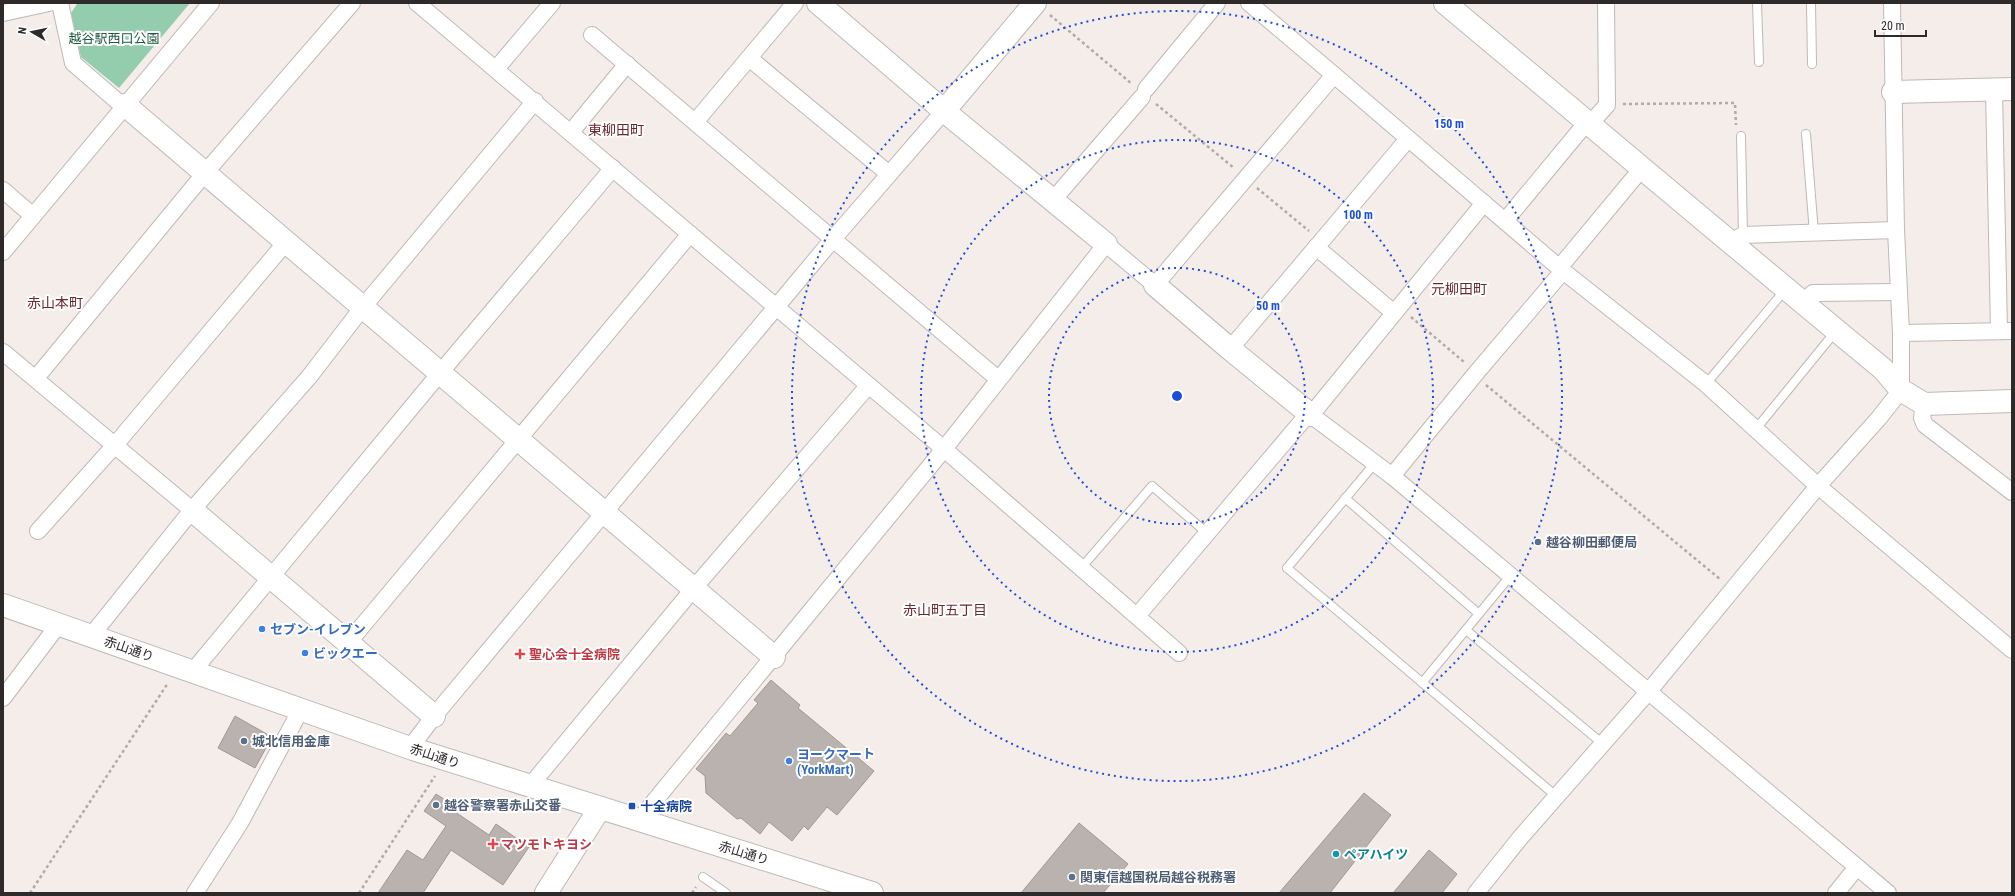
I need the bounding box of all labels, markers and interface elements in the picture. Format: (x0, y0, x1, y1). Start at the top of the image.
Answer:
north arrow (12, 12, 52, 52)
scale bar (1875, 12, 1926, 38)
text: 20 m (1881, 19, 1905, 33)
text: N (16, 26, 30, 35)
park label: 越谷駅西口公園 (68, 31, 160, 46)
text: 150 m (1434, 117, 1464, 131)
district label: 東柳田町 (588, 122, 644, 138)
text: 100 m (1343, 208, 1373, 222)
district label: 元柳田町 (1431, 281, 1487, 297)
district label: 赤山本町 (27, 295, 83, 311)
text: 50 m (1256, 299, 1280, 313)
centre of rings (1170, 389, 1184, 403)
place label: 越谷柳田郵便局 (1546, 535, 1637, 550)
marker: 越谷柳田郵便局 (1533, 537, 1543, 547)
district label: 赤山町五丁目 (903, 602, 987, 618)
place label: セブン-イレブン (270, 622, 366, 637)
marker: セブン-イレブン (257, 624, 267, 634)
street label: 赤山通り (102, 633, 156, 665)
place label: ビックエー (313, 646, 378, 661)
place label: 聖心会十全病院 (529, 647, 620, 662)
marker: ビックエー (300, 648, 310, 658)
marker: 聖心会十全病院 (514, 648, 526, 660)
place label: 城北信用金庫 (252, 734, 330, 749)
marker: 城北信用金庫 (239, 736, 249, 746)
street label: 赤山通り (408, 741, 462, 771)
place label: ヨークマート (YorkMart) (797, 747, 875, 777)
marker: ヨークマート (YorkMart) (784, 756, 794, 766)
place label: 越谷警察署赤山交番 (444, 798, 561, 813)
place label: 十全病院 (640, 799, 692, 814)
marker: 越谷警察署赤山交番 (431, 800, 441, 810)
marker: 十全病院 (627, 801, 637, 811)
place label: マツモトキヨシ (501, 837, 592, 852)
street label: 赤山通り (717, 838, 771, 868)
marker: マツモトキヨシ (488, 839, 498, 849)
place label: ペアハイツ (1344, 847, 1408, 862)
marker: ペアハイツ (1331, 849, 1341, 859)
place label: 関東信越国税局越谷税務署 (1080, 870, 1236, 885)
marker: 関東信越国税局越谷税務署 (1067, 872, 1077, 882)

